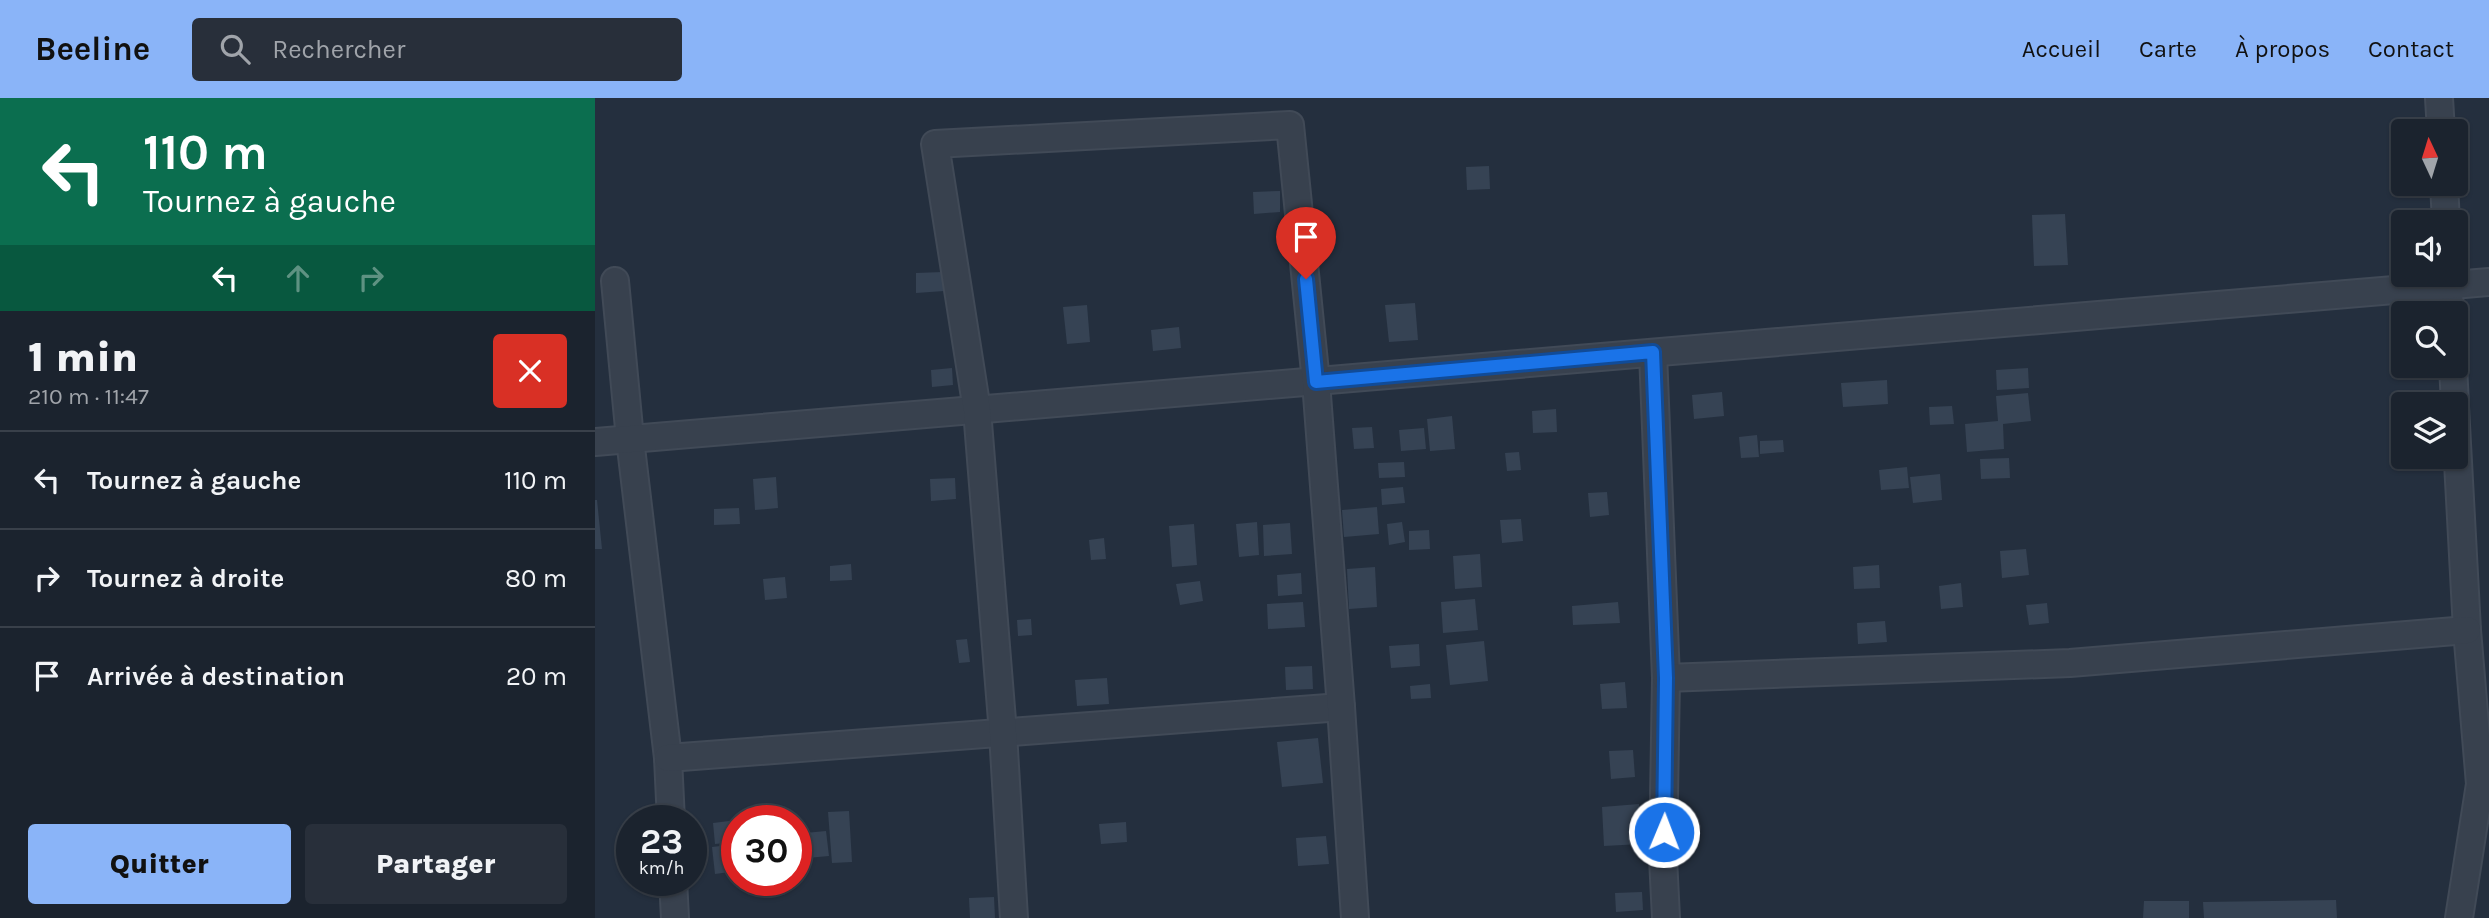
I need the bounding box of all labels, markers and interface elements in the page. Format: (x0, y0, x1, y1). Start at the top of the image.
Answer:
search box (192, 18, 682, 81)
text: Beeline (35, 30, 150, 68)
icon: search (216, 30, 254, 68)
text: Rechercher (272, 34, 405, 65)
text: Accueil (2022, 35, 2101, 63)
text: Carte (2139, 35, 2197, 63)
text: À propos (2235, 35, 2330, 63)
text: Contact (2368, 35, 2454, 63)
north arrow (2391, 119, 2467, 196)
map controls (2391, 119, 2468, 469)
text: 110 m (143, 124, 268, 181)
icon: left (28, 126, 119, 217)
text: Tournez à gauche (143, 183, 396, 220)
pin (1276, 207, 1336, 279)
button: sound (2391, 210, 2468, 287)
icon: arrive (1287, 218, 1325, 256)
icon: left (206, 259, 244, 297)
icon: ahead (279, 259, 317, 297)
icon: right (352, 259, 390, 297)
button: search (2391, 301, 2468, 378)
text: 1 min (28, 332, 138, 382)
button: close (493, 334, 567, 408)
text: 210 m · 11:47 (28, 383, 149, 410)
button: layers (2391, 392, 2468, 469)
icon: left (28, 461, 66, 499)
text: Tournez à gauche (87, 465, 301, 496)
text: 110 m (504, 465, 567, 496)
icon: right (28, 559, 66, 597)
text: Tournez à droite (87, 563, 284, 594)
text: 80 m (505, 563, 567, 594)
icon: arrive (28, 657, 66, 695)
text: Arrivée à destination (87, 661, 345, 692)
text: 20 m (506, 661, 567, 692)
position arrow (1627, 795, 1701, 869)
speed limit sign: 30 (721, 805, 812, 896)
text: 23 (640, 821, 683, 862)
button: Quitter (28, 824, 291, 904)
button: Partager (305, 824, 567, 904)
text: km/h (639, 857, 684, 879)

